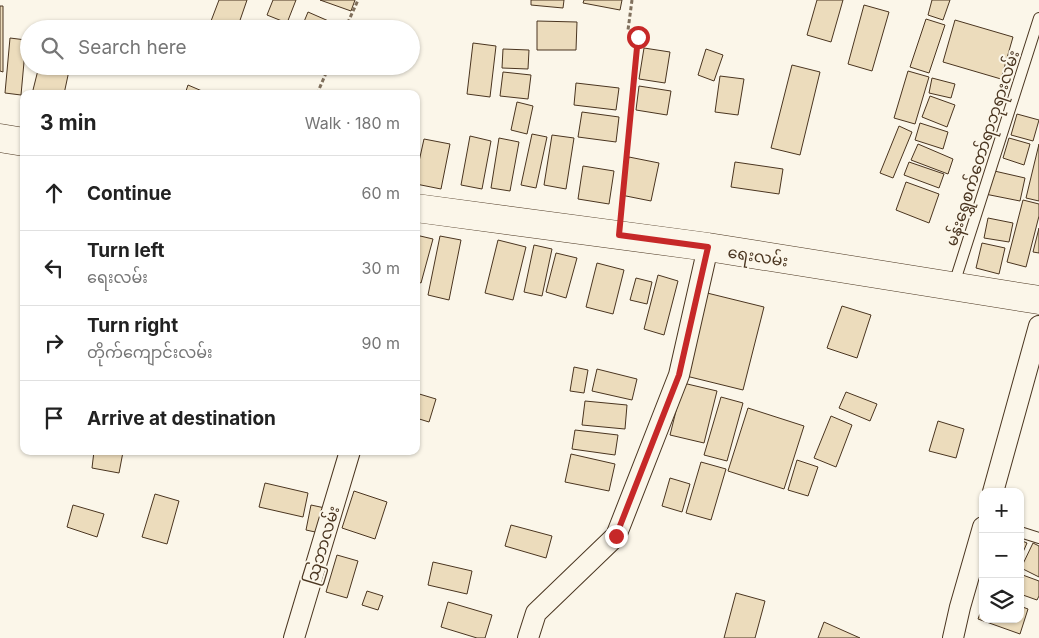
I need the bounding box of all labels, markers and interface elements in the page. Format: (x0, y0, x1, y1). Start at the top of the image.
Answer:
search box (20, 20, 420, 75)
route start (627, 26, 650, 49)
icon: search (38, 34, 66, 62)
text: Search here (78, 36, 187, 59)
street label: မန်းရွှေစက်တော်ရာဘုရားလမ်း (940, 47, 1028, 250)
text: 3 min (40, 110, 96, 135)
text: Walk · 180 m (305, 113, 400, 133)
icon: ahead (40, 179, 68, 207)
text: Continue (87, 182, 172, 205)
text: 60 m (361, 183, 400, 203)
text: Turn left (87, 239, 165, 262)
street label: ရေးလမ်း (726, 240, 790, 275)
icon: left (40, 254, 68, 282)
text: 30 m (362, 258, 400, 278)
text: ရေးလမ်း (87, 267, 148, 287)
text: Turn right (87, 314, 178, 337)
icon: right (40, 329, 68, 357)
text: 90 m (361, 333, 400, 353)
text: တိုက်ကျောင်းလမ်း (87, 342, 213, 362)
icon: arrive (40, 404, 68, 432)
text: Arrive at destination (87, 407, 276, 430)
map controls (979, 488, 1024, 623)
button: + (979, 488, 1024, 533)
street label: သြဘာလမ်း (300, 503, 347, 588)
route end (605, 525, 628, 548)
button: − (979, 533, 1024, 578)
button: layers (979, 578, 1024, 623)

